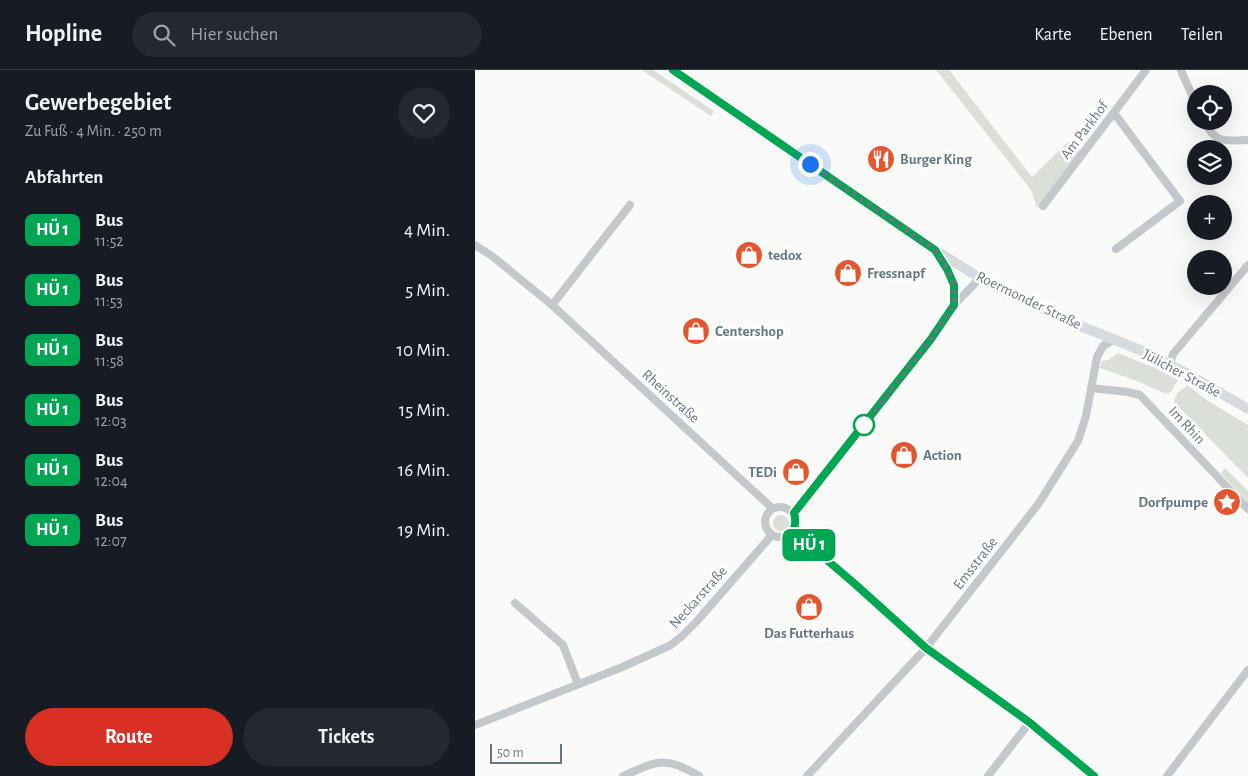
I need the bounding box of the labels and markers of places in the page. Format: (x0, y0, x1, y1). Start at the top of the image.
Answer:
restaurant icon: Burger King (866, 144, 896, 174)
place label: Burger King (900, 152, 972, 167)
shop icon: tedox (734, 240, 764, 270)
place label: tedox (768, 248, 802, 263)
shop icon: Fressnapf (833, 258, 863, 288)
place label: Fressnapf (867, 266, 926, 281)
shop icon: Centershop (681, 316, 711, 346)
place label: Centershop (715, 324, 784, 339)
unlabelled marker (853, 414, 875, 436)
shop icon: Action (889, 440, 919, 470)
place label: Action (923, 448, 962, 463)
shop icon: TEDi (781, 457, 811, 487)
place label: TEDi (748, 465, 777, 480)
place icon: Dorfpumpe (1212, 487, 1242, 517)
place label: Dorfpumpe (1138, 495, 1208, 510)
shop icon: Das Futterhaus (794, 592, 824, 622)
place label: Das Futterhaus (764, 626, 854, 641)

